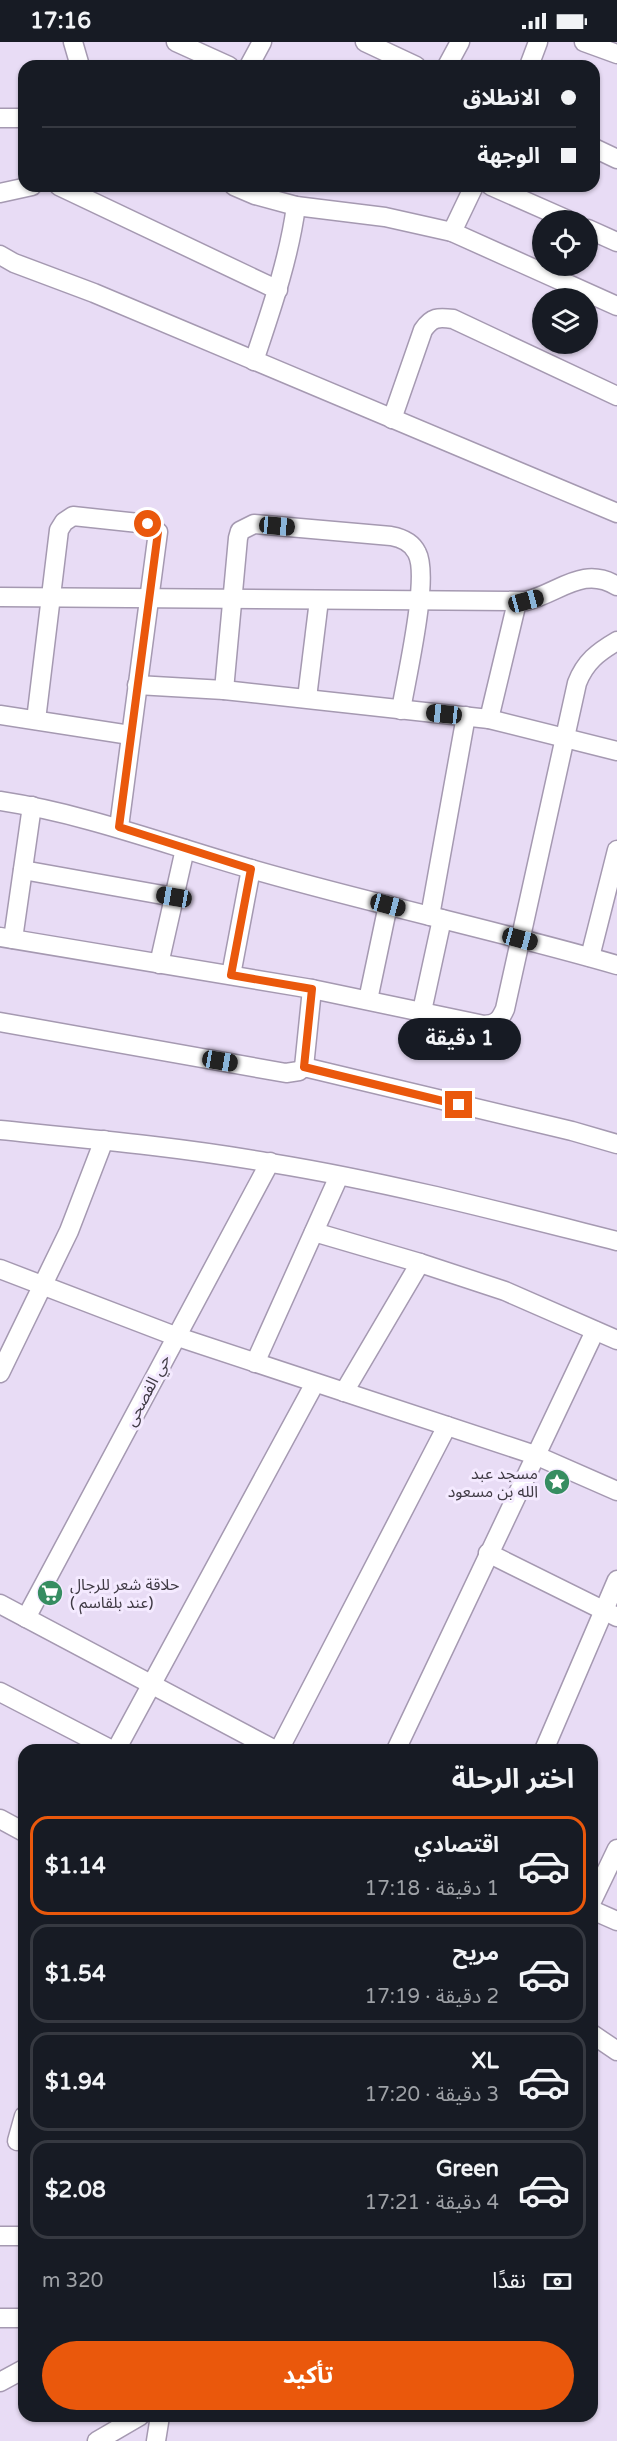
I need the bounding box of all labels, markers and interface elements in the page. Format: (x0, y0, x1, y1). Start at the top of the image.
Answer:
text: 17:16 (30, 8, 91, 34)
text: الانطلاق (463, 85, 540, 111)
text: الوجهة (477, 143, 540, 169)
map controls (532, 210, 598, 354)
button: locate (532, 210, 598, 276)
button: layers (532, 288, 598, 354)
route start (134, 510, 161, 537)
car (258, 515, 296, 537)
car (506, 588, 546, 614)
car (425, 703, 463, 725)
car (155, 885, 193, 909)
car (368, 892, 408, 918)
car (500, 926, 540, 952)
callout: 1 دقيقة (398, 1018, 520, 1060)
text: 1 دقيقة (425, 1027, 494, 1051)
car (201, 1049, 239, 1073)
route end (445, 1091, 472, 1118)
street label: حي الفصحى (121, 1351, 177, 1431)
place label: مسجد عبد الله بن مسعود (448, 1464, 538, 1502)
place icon: مسجد عبد الله بن مسعود (542, 1467, 572, 1497)
place label: حلاقة شعر للرجال ( عند بلقاسم) (70, 1575, 179, 1615)
supermarket icon: حلاقة شعر للرجال ( عند بلقاسم) (35, 1578, 65, 1608)
text: اختر الرحلة (452, 1763, 574, 1796)
text: اقتصادي (414, 1832, 499, 1858)
icon: car (517, 1839, 571, 1893)
text: $1.14 (45, 1853, 106, 1879)
text: 1 دقيقة · 17:18 (365, 1877, 499, 1901)
text: مريح (453, 1940, 499, 1966)
icon: car (517, 1947, 571, 2001)
text: $1.54 (45, 1961, 106, 1987)
text: 2 دقيقة · 17:19 (365, 1985, 499, 2009)
text: XL (472, 2048, 499, 2074)
icon: car (517, 2055, 571, 2109)
text: $1.94 (45, 2069, 106, 2095)
text: 3 دقيقة · 17:20 (365, 2083, 499, 2107)
text: Green (436, 2156, 499, 2182)
icon: car (517, 2163, 571, 2217)
text: $2.08 (45, 2177, 106, 2203)
text: 4 دقيقة · 17:21 (365, 2191, 499, 2215)
icon: cash (541, 2265, 574, 2298)
text: نقدًا (492, 2268, 526, 2294)
text: 320 m (42, 2269, 103, 2293)
button: تأكيد (42, 2341, 574, 2410)

